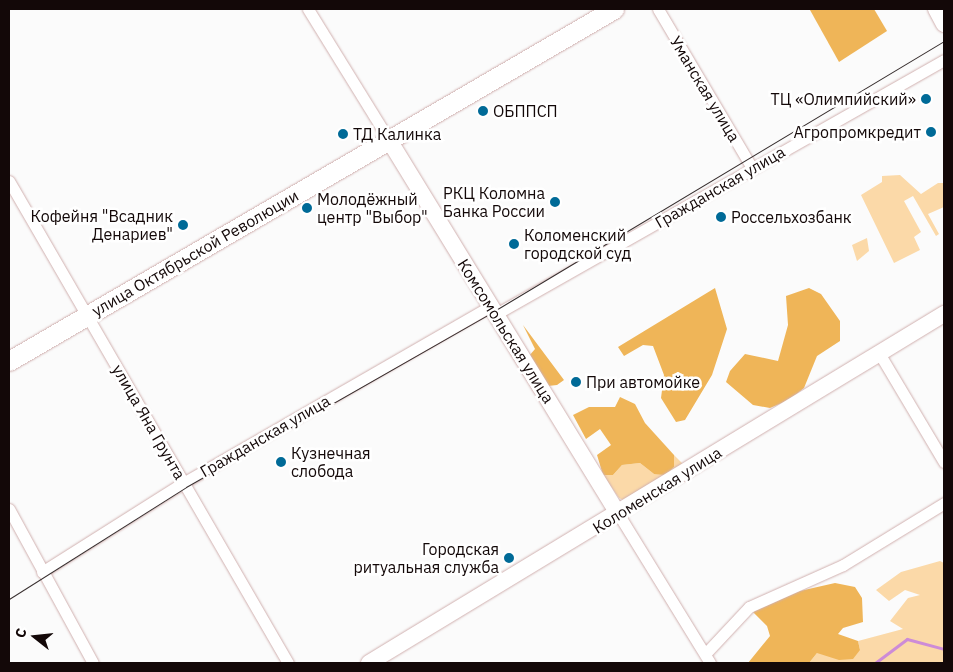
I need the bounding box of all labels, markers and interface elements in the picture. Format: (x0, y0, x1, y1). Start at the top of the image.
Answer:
street label: Уманская улица (666, 33, 744, 145)
place label: ТЦ «Олимпийский» (771, 89, 916, 109)
marker: ТЦ «Олимпийский» (920, 93, 932, 105)
place label: ОБППСП (493, 101, 558, 121)
marker: ОБППСП (477, 105, 489, 117)
place label: Агропромкредит (794, 122, 921, 142)
place label: ТД Калинка (353, 124, 441, 144)
marker: Агропромкредит (925, 126, 937, 138)
marker: ТД Калинка (337, 128, 349, 140)
street label: Гражданская улица (652, 142, 788, 232)
place label: РКЦ Коломна Банка России (443, 183, 545, 221)
street label: улица Октябрьской Революции (88, 186, 302, 320)
place label: Молодёжный центр "Выбор" (317, 189, 428, 227)
marker: РКЦ Коломна Банка России (549, 196, 561, 208)
marker: Молодёжный центр "Выбор" (301, 202, 313, 214)
place label: Кофейня "Всадник Денариев" (31, 206, 173, 244)
place label: Россельхозбанк (731, 207, 852, 227)
marker: Россельхозбанк (715, 211, 727, 223)
marker: Кофейня "Всадник Денариев" (177, 219, 189, 231)
place label: Коломенский городской суд (524, 225, 631, 263)
marker: Коломенский городской суд (508, 238, 520, 250)
street label: Комсомольская улица (454, 255, 558, 407)
street label: улица Яна Грунта (108, 361, 190, 483)
place label: При автомойке (586, 372, 700, 392)
marker: При автомойке (570, 376, 582, 388)
street label: Гражданская улица (197, 391, 333, 481)
place label: Кузнечная слобода (291, 443, 371, 481)
street label: Коломенская улица (589, 443, 725, 537)
marker: Кузнечная слобода (275, 456, 287, 468)
place label: Городская ритуальная служба (354, 539, 499, 577)
marker: Городская ритуальная служба (503, 552, 515, 564)
north arrow (10, 612, 60, 662)
text: С (11, 626, 30, 640)

